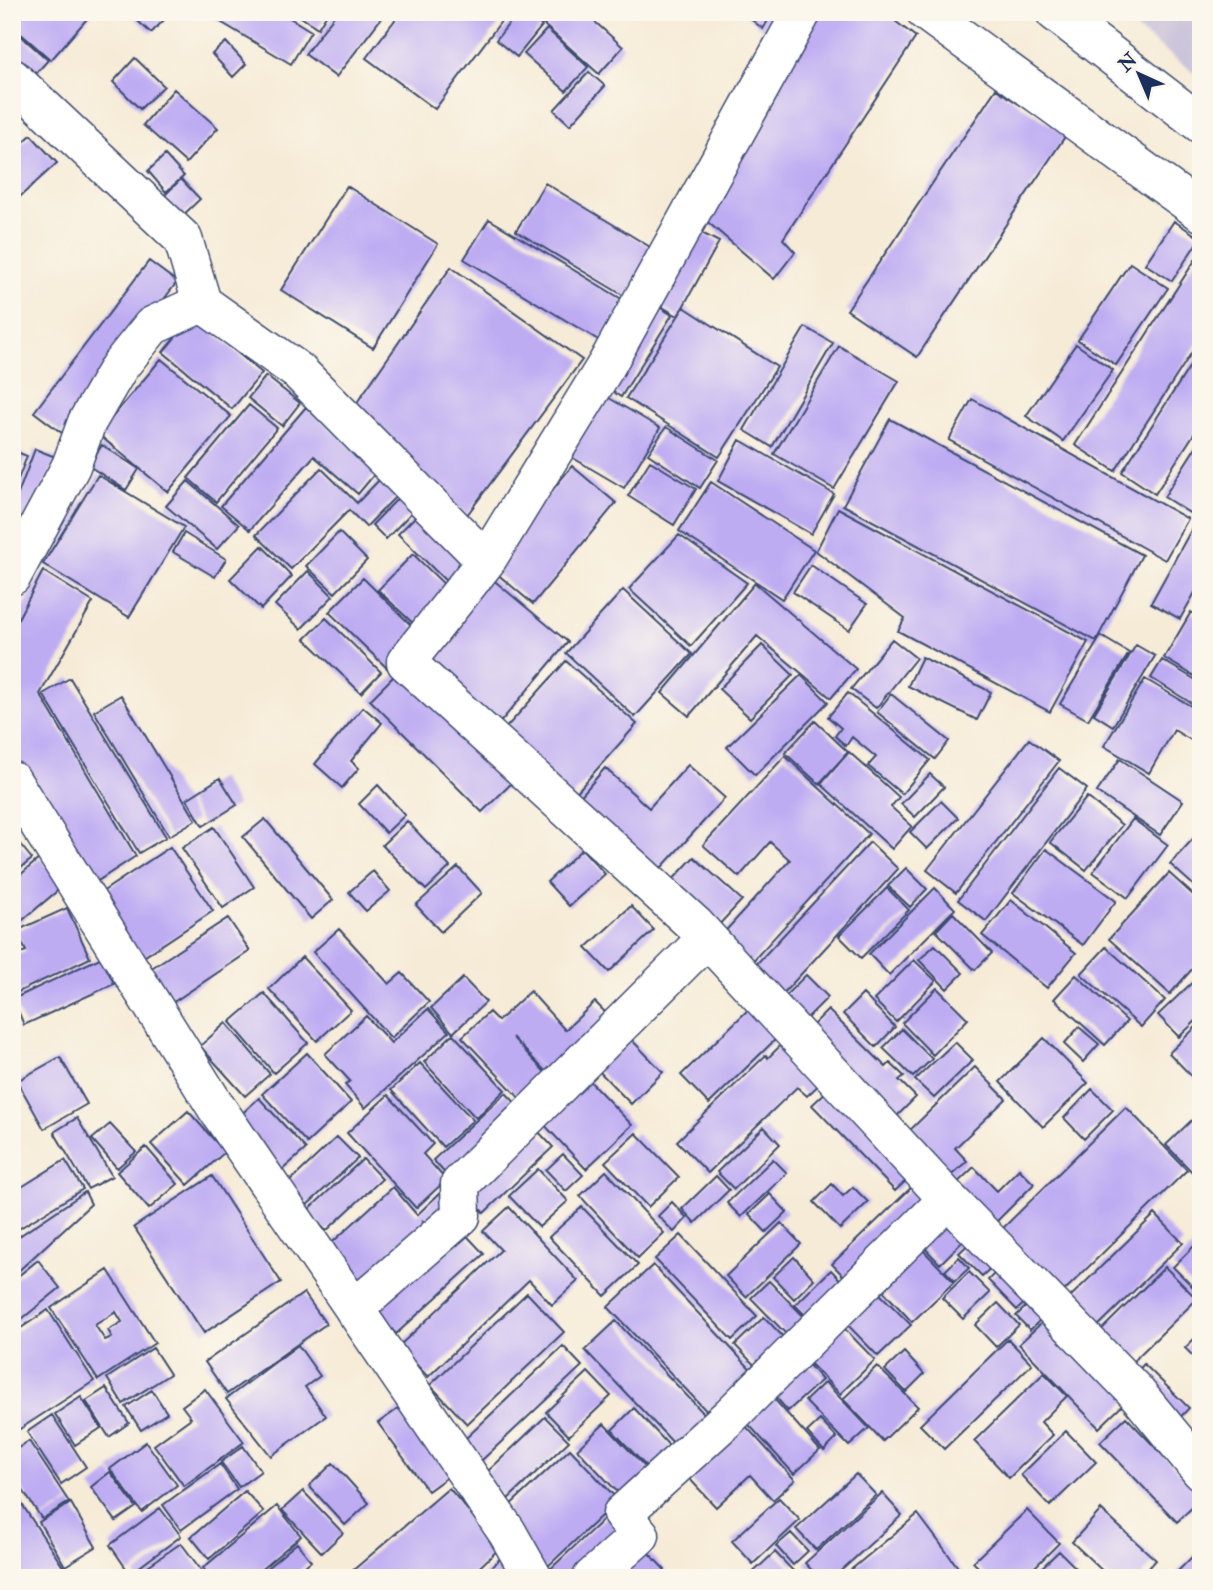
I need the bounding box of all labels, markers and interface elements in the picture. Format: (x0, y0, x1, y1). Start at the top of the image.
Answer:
north arrow (1104, 38, 1174, 108)
text: N (1113, 47, 1143, 78)

